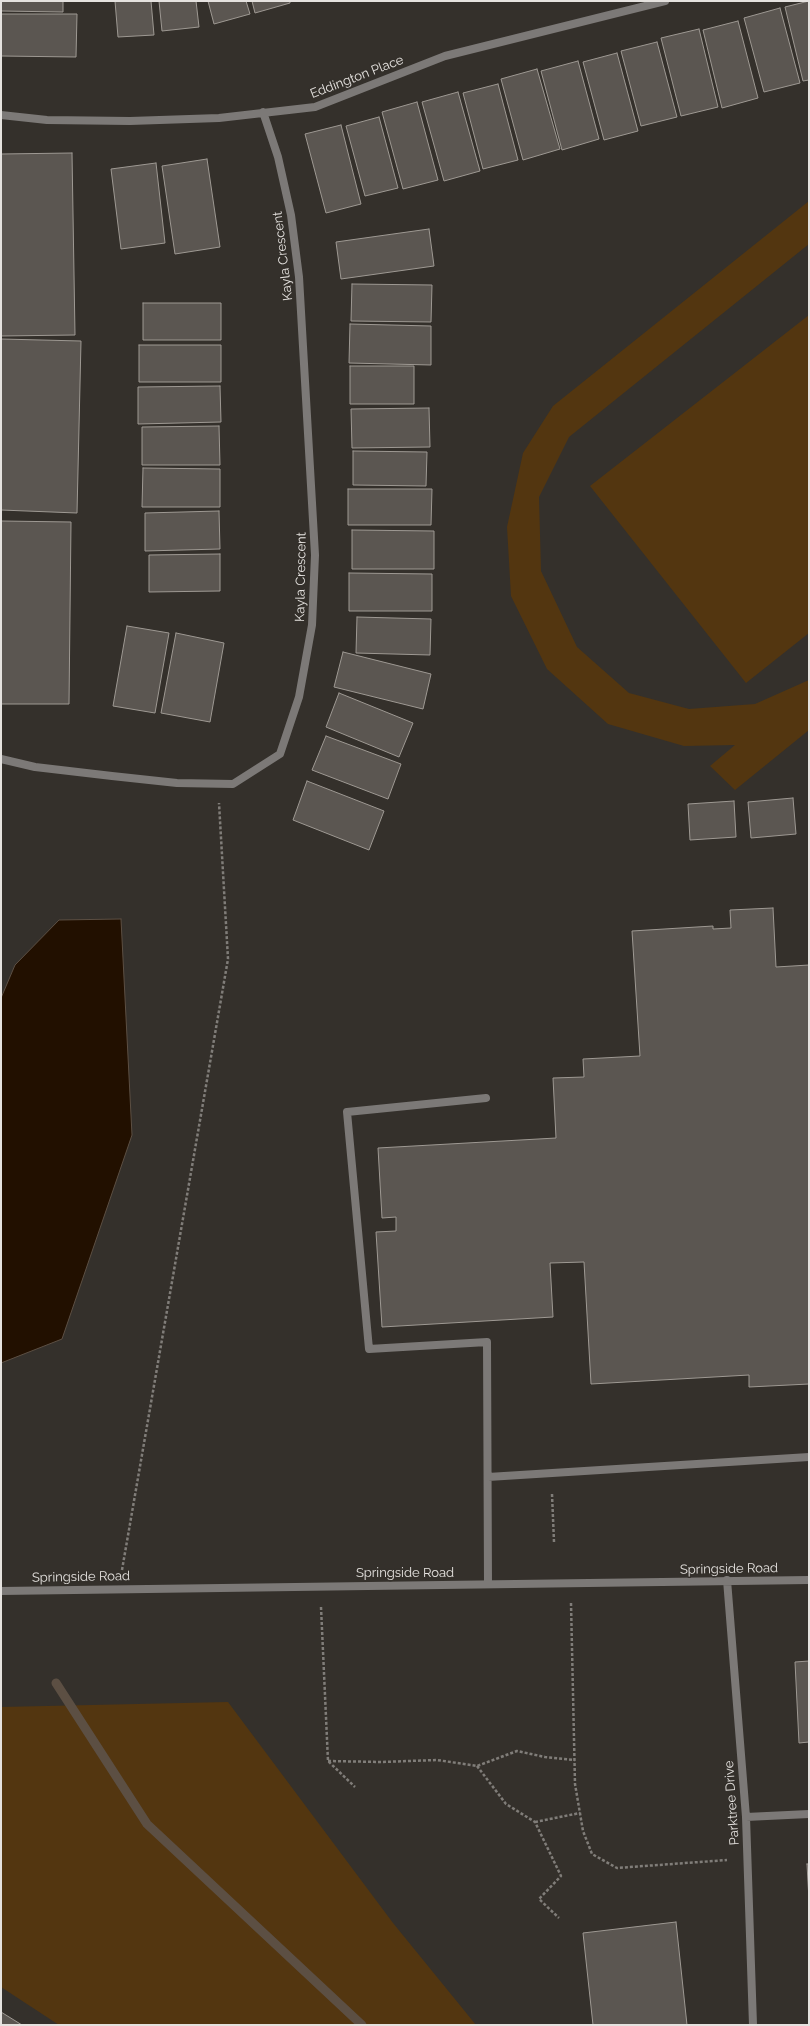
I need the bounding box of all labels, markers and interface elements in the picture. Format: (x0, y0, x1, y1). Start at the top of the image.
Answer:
street label: Eddington Place (308, 52, 406, 102)
street label: Kayla Crescent (270, 210, 296, 302)
street label: Kayla Crescent (292, 532, 310, 622)
street label: Springside Road (680, 1560, 778, 1578)
street label: Springside Road (356, 1565, 454, 1581)
street label: Springside Road (32, 1568, 130, 1586)
street label: Parktree Drive (721, 1760, 743, 1846)

